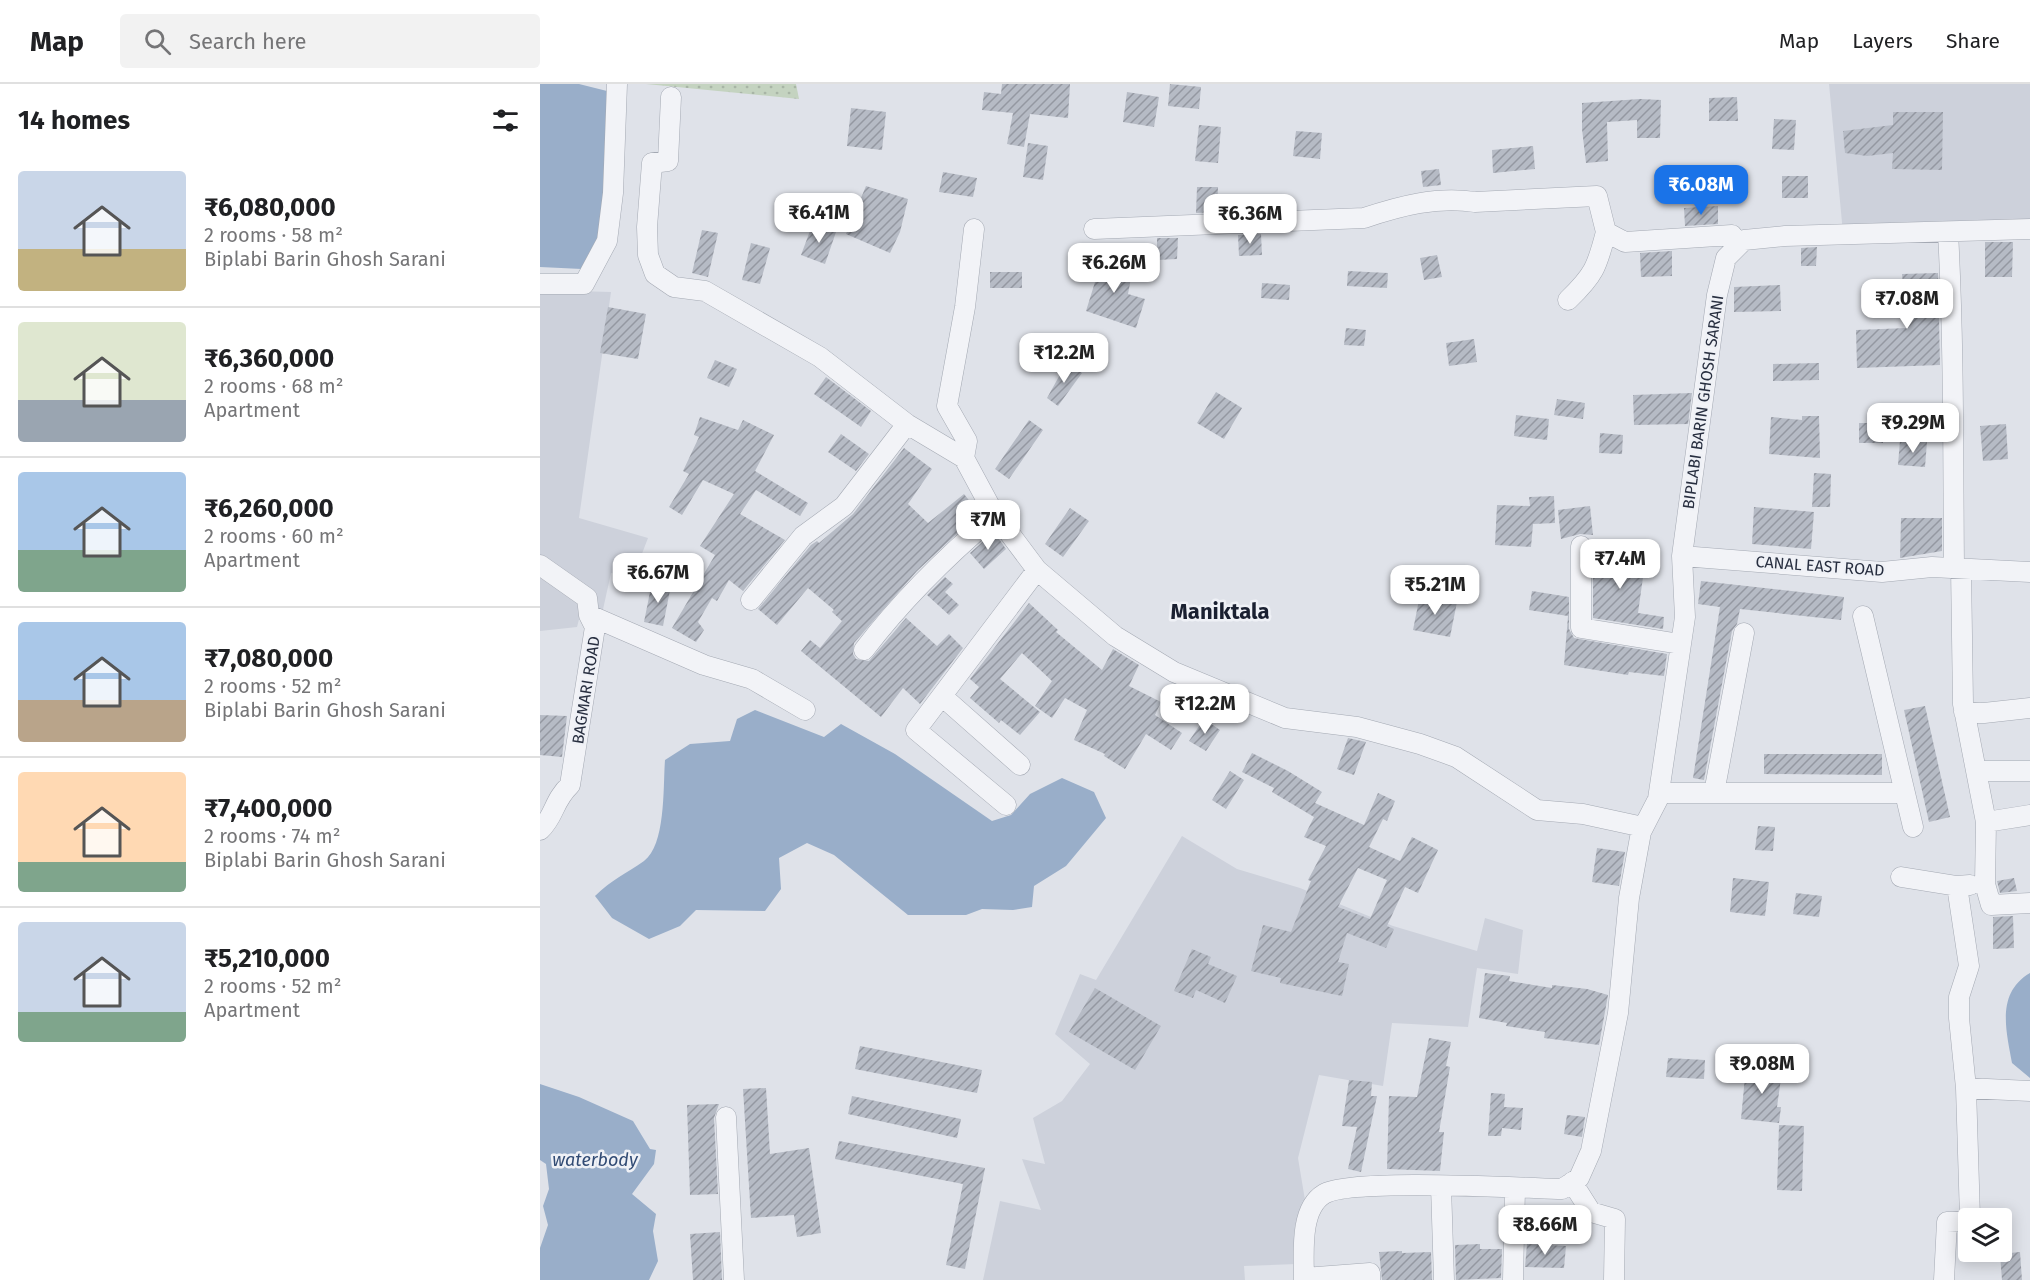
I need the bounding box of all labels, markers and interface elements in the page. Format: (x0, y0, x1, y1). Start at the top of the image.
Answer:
search box (120, 14, 540, 68)
text: Map (30, 25, 84, 58)
icon: search (141, 25, 174, 58)
text: Search here (189, 28, 307, 55)
text: Map (1779, 28, 1819, 54)
text: Layers (1852, 28, 1913, 54)
text: Share (1946, 28, 2000, 54)
icon: filters (489, 104, 522, 137)
text: 14 homes (18, 105, 130, 136)
pin: ₹6.08M (1652, 165, 1750, 216)
text: ₹6.08M (1668, 172, 1734, 196)
text: ₹6,080,000 (204, 192, 336, 223)
pin: ₹6.41M (770, 193, 868, 244)
pin: ₹6.36M (1201, 194, 1299, 245)
icon: home (66, 195, 138, 267)
text: ₹6.41M (788, 200, 850, 224)
text: ₹6.36M (1218, 201, 1282, 225)
text: 2 rooms · 58 m² (204, 223, 343, 247)
pin: ₹6.26M (1065, 243, 1163, 294)
text: Biplabi Barin Ghosh Sarani (204, 247, 446, 271)
text: ₹6.26M (1082, 250, 1146, 274)
pin: ₹7.08M (1858, 279, 1956, 330)
text: ₹7.08M (1875, 286, 1939, 310)
street label: BIPLABI BARIN GHOSH SARANI (1679, 294, 1727, 510)
pin: ₹12.2M (1015, 333, 1113, 384)
text: ₹12.2M (1033, 340, 1095, 364)
text: ₹6,360,000 (204, 343, 334, 374)
icon: home (66, 346, 138, 418)
text: 2 rooms · 68 m² (204, 374, 344, 398)
text: Apartment (204, 398, 300, 422)
pin: ₹9.29M (1864, 403, 1962, 454)
text: ₹9.29M (1881, 410, 1945, 434)
text: ₹6,260,000 (204, 493, 334, 524)
icon: home (66, 496, 138, 568)
pin: ₹7M (959, 500, 1017, 551)
text: ₹7M (970, 507, 1006, 531)
text: 2 rooms · 60 m² (204, 524, 344, 548)
pin: ₹7.4M (1578, 539, 1662, 590)
text: ₹7.4M (1594, 546, 1646, 570)
text: Apartment (204, 548, 300, 572)
street label: CANAL EAST ROAD (1755, 552, 1885, 580)
pin: ₹6.67M (609, 553, 707, 604)
text: ₹6.67M (627, 560, 689, 584)
pin: ₹5.21M (1386, 565, 1484, 616)
text: ₹5.21M (1404, 572, 1466, 596)
district label: Maniktala (1171, 598, 1269, 625)
street label: BAGMARI ROAD (568, 635, 604, 745)
text: ₹7,080,000 (204, 643, 333, 674)
icon: home (66, 646, 138, 718)
text: 2 rooms · 52 m² (204, 674, 342, 698)
pin: ₹12.2M (1156, 684, 1254, 735)
text: ₹12.2M (1174, 691, 1236, 715)
text: Biplabi Barin Ghosh Sarani (204, 698, 446, 722)
text: ₹7,400,000 (204, 793, 333, 824)
icon: home (66, 796, 138, 868)
text: 2 rooms · 74 m² (204, 824, 341, 848)
text: Biplabi Barin Ghosh Sarani (204, 848, 446, 872)
text: ₹5,210,000 (204, 943, 330, 974)
icon: home (66, 946, 138, 1018)
text: 2 rooms · 52 m² (204, 974, 342, 998)
text: Apartment (204, 998, 300, 1022)
pin: ₹9.08M (1713, 1044, 1811, 1095)
text: ₹9.08M (1729, 1051, 1795, 1075)
water label: waterbody (552, 1149, 639, 1171)
pin: ₹8.66M (1496, 1205, 1594, 1256)
map controls (1958, 1208, 2012, 1262)
button: layers (1958, 1208, 2012, 1262)
text: ₹8.66M (1512, 1212, 1578, 1236)

